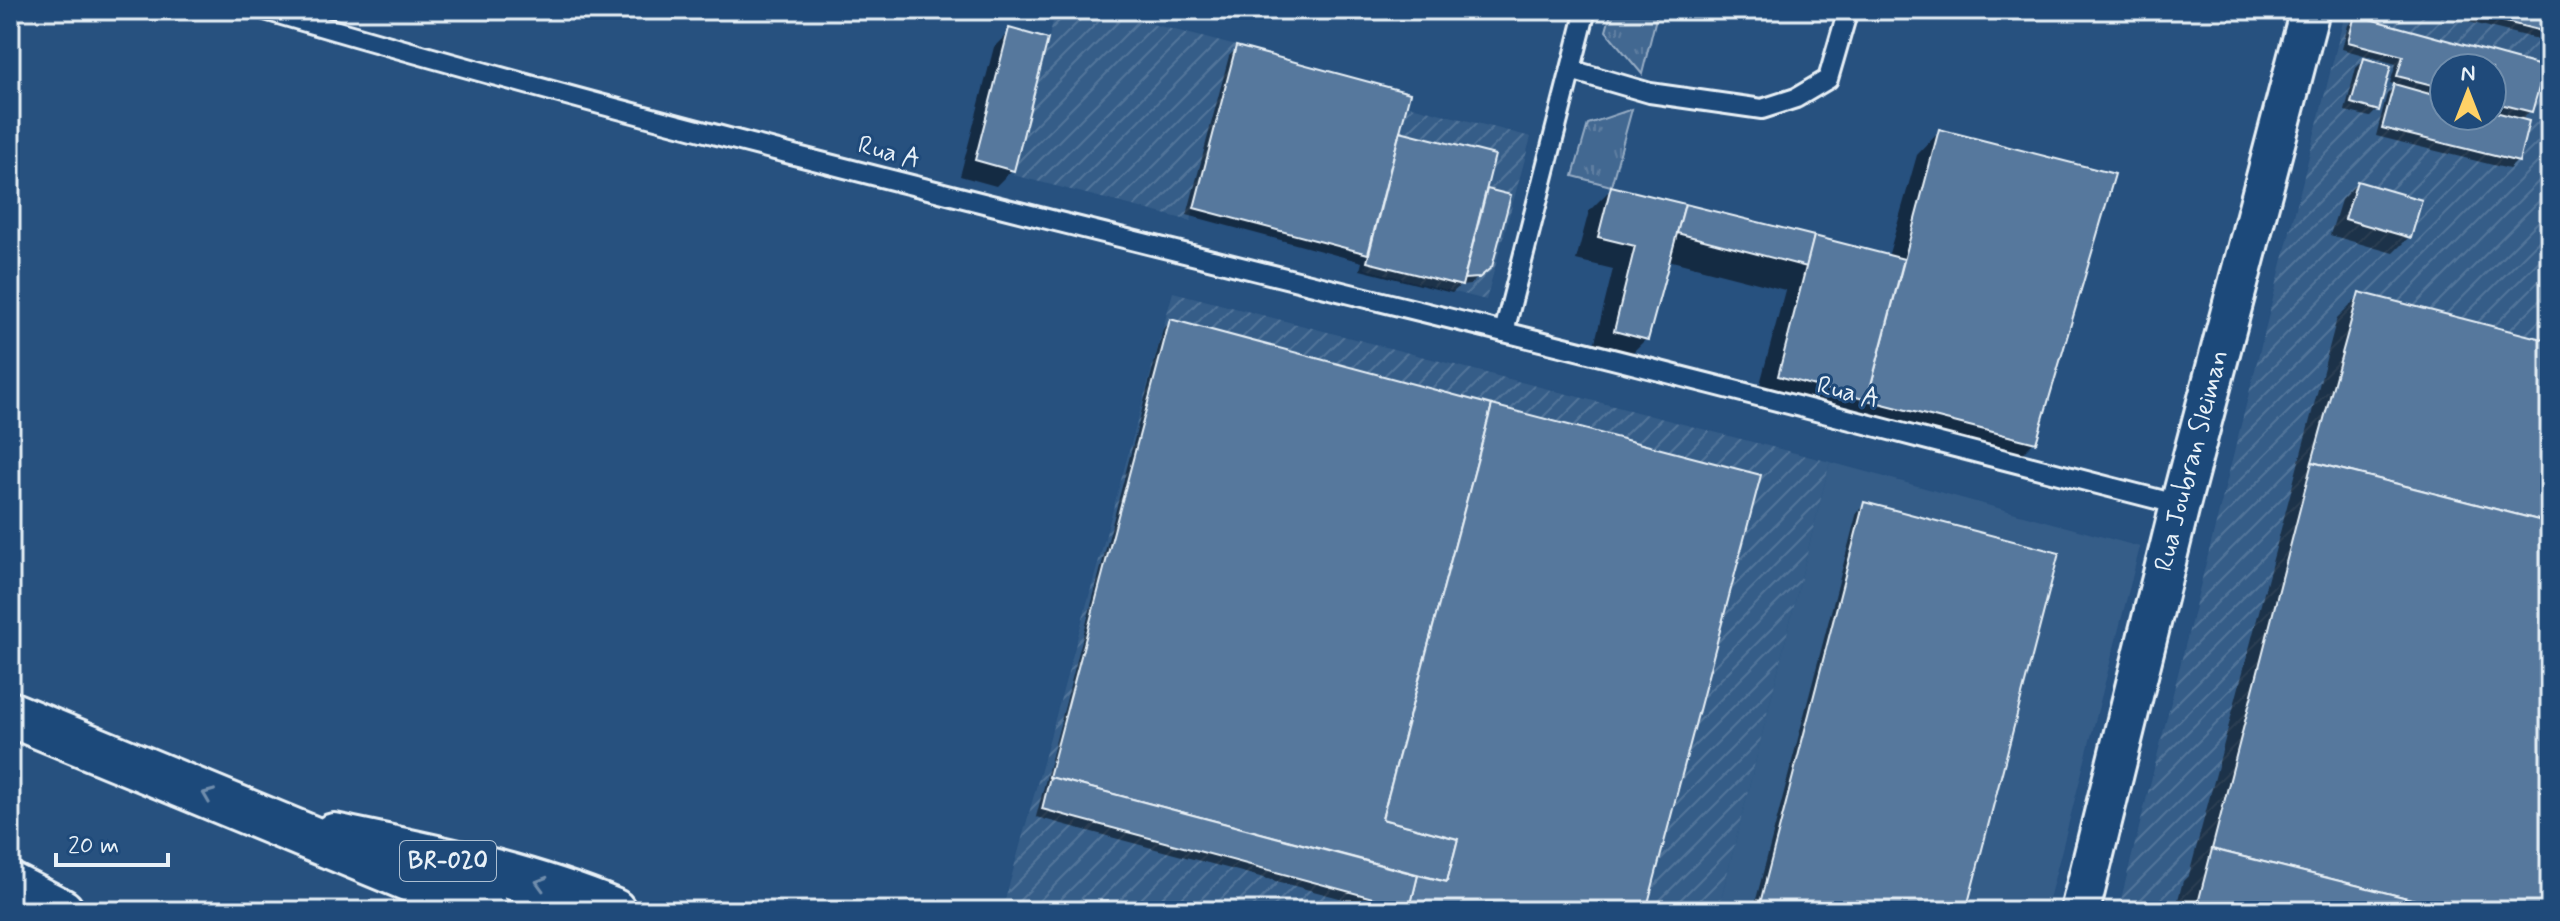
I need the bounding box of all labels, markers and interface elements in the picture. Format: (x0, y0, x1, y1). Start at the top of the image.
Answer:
north arrow (2428, 52, 2508, 132)
text: N (2461, 60, 2475, 88)
street label: Rua A (854, 128, 924, 178)
street label: Rua Joubran Sleiman (2147, 346, 2237, 575)
street label: Rua A (1813, 369, 1883, 417)
one-way arrow (202, 788, 216, 804)
scale bar (56, 817, 168, 867)
text: 20 m (68, 831, 119, 862)
road number: BR-020 (400, 841, 496, 881)
one-way arrow (534, 876, 548, 892)

